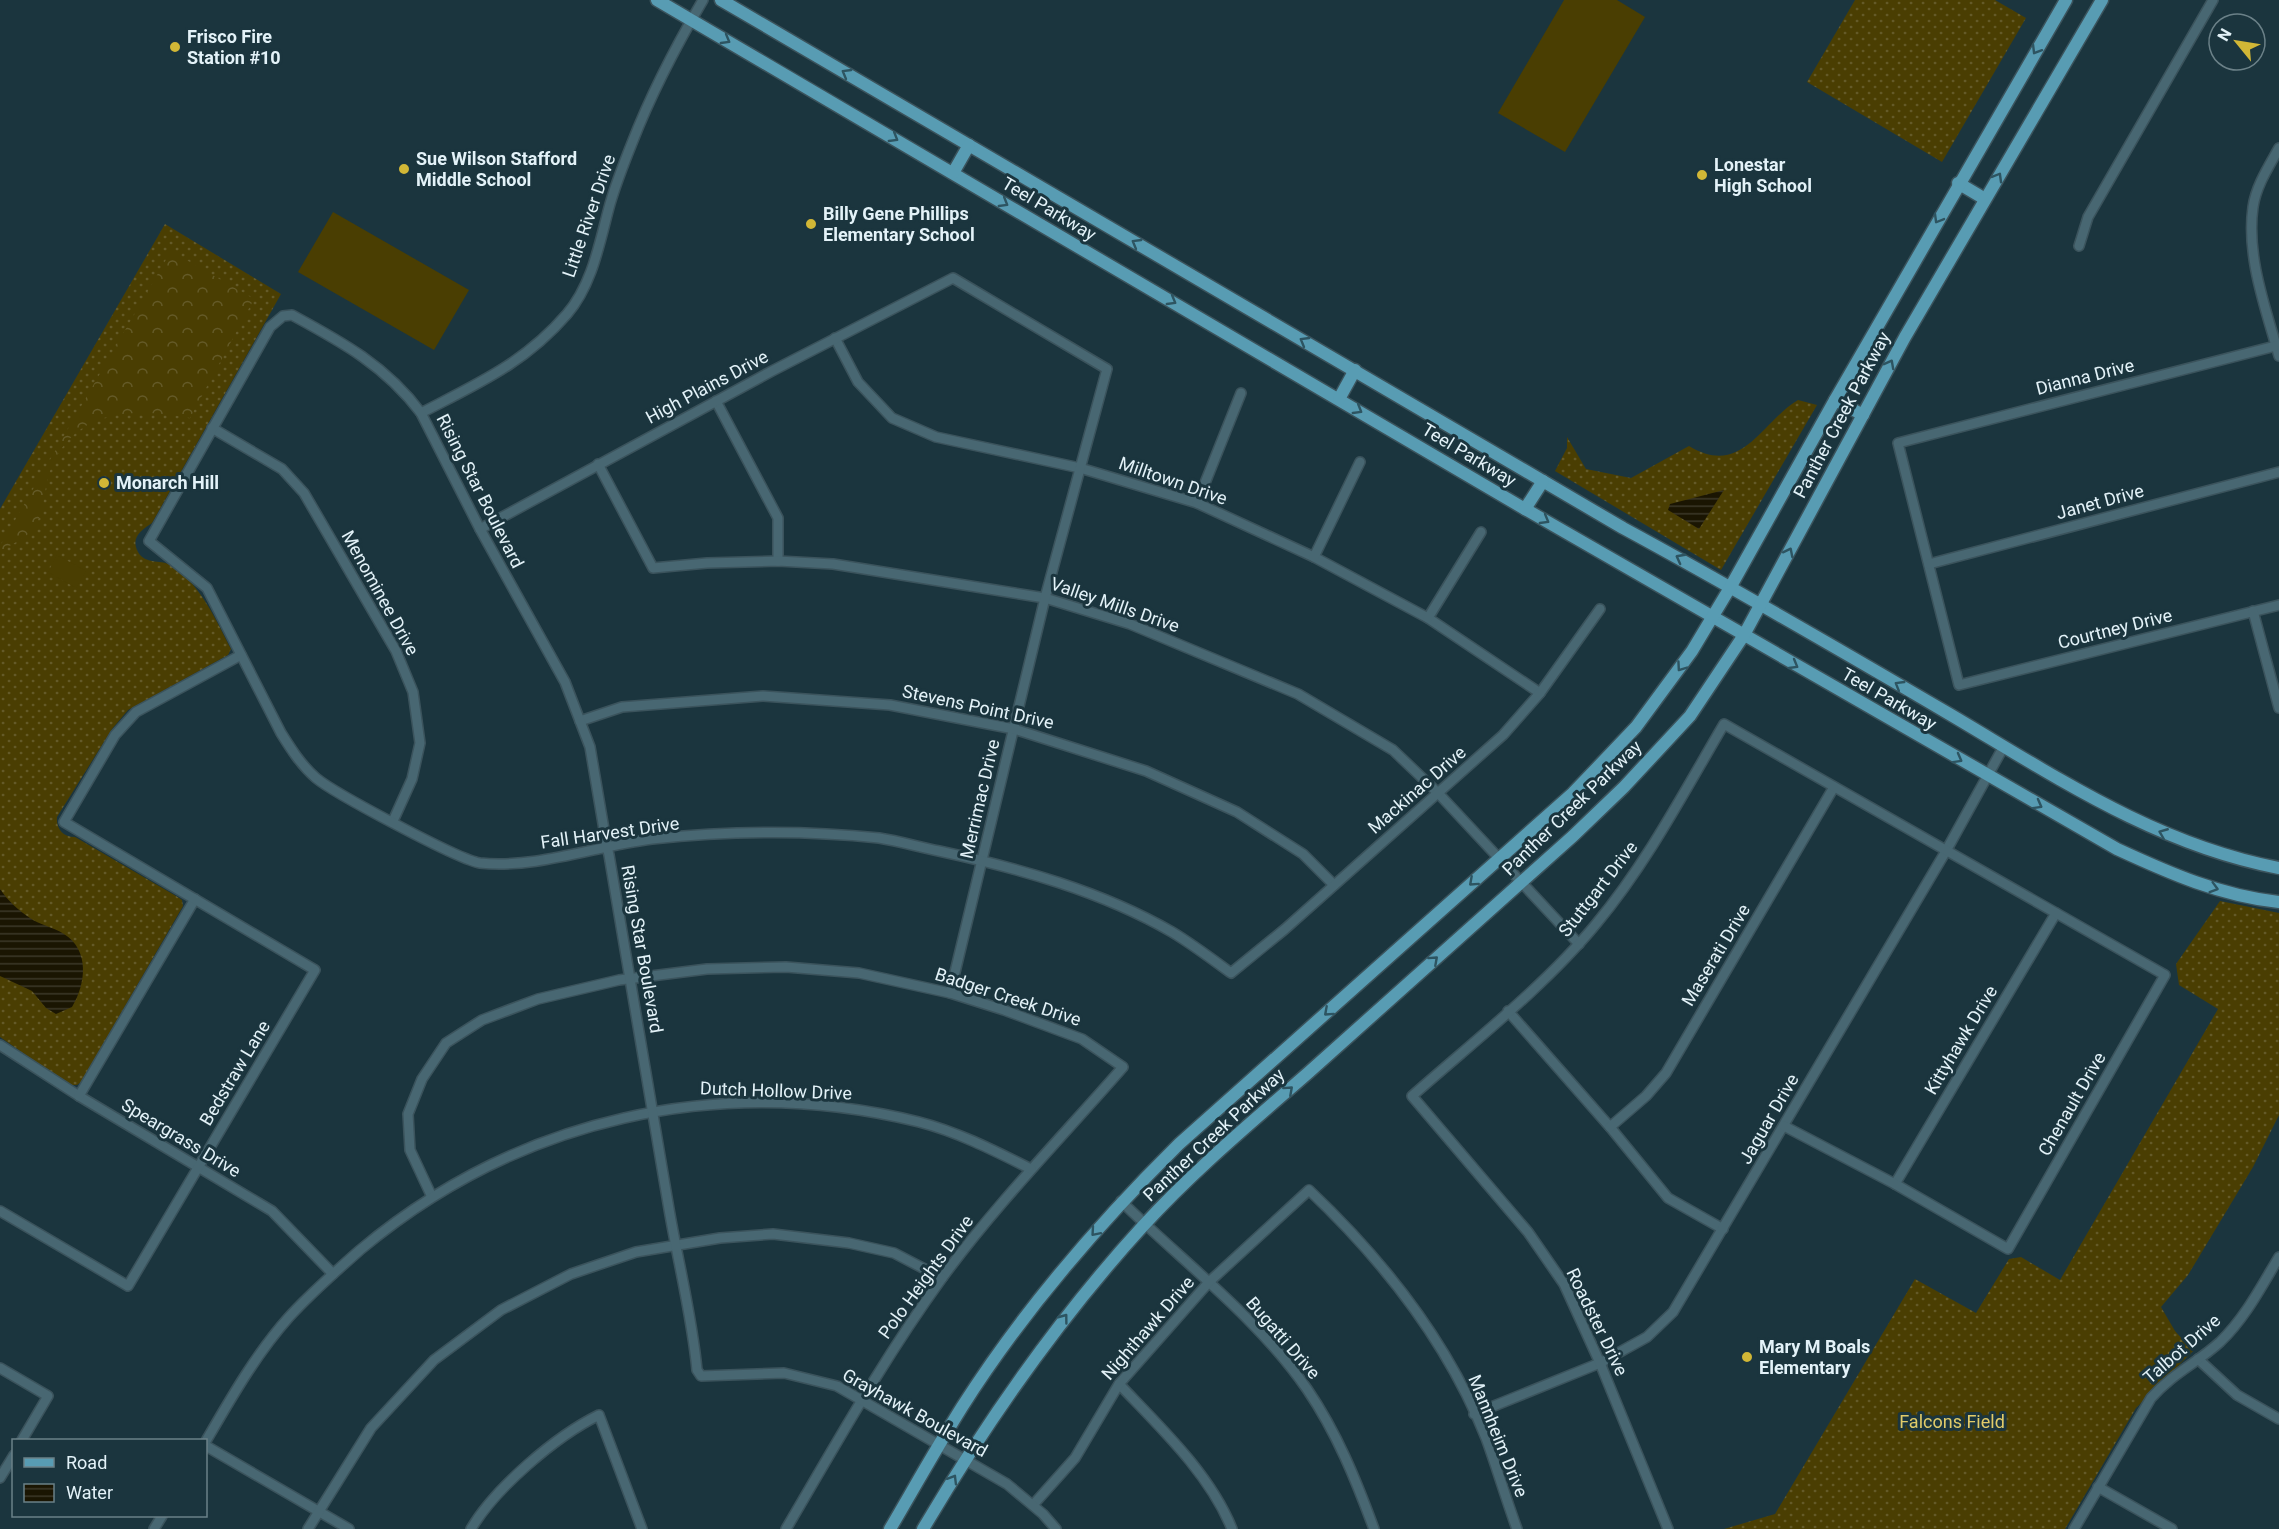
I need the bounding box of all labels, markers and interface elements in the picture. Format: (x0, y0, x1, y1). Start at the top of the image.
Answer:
north arrow (2207, 12, 2267, 72)
text: N (2213, 25, 2235, 44)
place label: Frisco Fire Station #10 (187, 26, 281, 68)
one-way arrow (720, 32, 730, 44)
marker: Frisco Fire Station #10 (168, 40, 182, 54)
one-way arrow (2032, 44, 2043, 54)
one-way arrow (842, 69, 852, 81)
one-way arrow (888, 131, 898, 143)
place label: Sue Wilson Stafford Middle School (416, 148, 577, 190)
street label: Little River Drive (558, 151, 619, 280)
place label: Lonestar High School (1714, 154, 1812, 196)
marker: Sue Wilson Stafford Middle School (397, 162, 411, 176)
marker: Lonestar High School (1695, 168, 1709, 182)
street label: Teel Parkway (999, 172, 1100, 245)
one-way arrow (1991, 173, 2002, 183)
one-way arrow (997, 196, 1008, 207)
place label: Billy Gene Phillips Elementary School (823, 203, 975, 245)
one-way arrow (1934, 213, 1945, 223)
marker: Billy Gene Phillips Elementary School (804, 217, 818, 231)
one-way arrow (1132, 238, 1142, 250)
one-way arrow (1166, 294, 1176, 306)
street label: Panther Creek Parkway (1789, 328, 1895, 501)
one-way arrow (1300, 337, 1310, 348)
street label: High Plains Drive (642, 345, 772, 428)
street label: Dianna Drive (2034, 354, 2136, 399)
one-way arrow (1883, 360, 1894, 370)
one-way arrow (1352, 403, 1362, 415)
street label: Rising Star Boulevard (432, 410, 528, 571)
street label: Teel Parkway (1419, 418, 1520, 491)
street label: Milltown Drive (1116, 452, 1230, 509)
place label: Monarch Hill (116, 472, 219, 493)
marker: Monarch Hill (97, 476, 111, 490)
street label: Janet Drive (2054, 480, 2146, 523)
one-way arrow (1538, 513, 1549, 524)
street label: Menominee Drive (337, 527, 423, 659)
one-way arrow (1782, 548, 1793, 558)
one-way arrow (1676, 554, 1686, 565)
street label: Valley Mills Drive (1048, 573, 1182, 636)
street label: Courtney Drive (2056, 604, 2174, 653)
one-way arrow (1788, 657, 1798, 669)
one-way arrow (1677, 660, 1688, 671)
street label: Teel Parkway (1838, 663, 1941, 734)
street label: Stevens Point Drive (900, 680, 1056, 733)
one-way arrow (1895, 681, 1905, 692)
street label: Panther Creek Parkway (1498, 735, 1646, 880)
street label: Merrimac Drive (956, 737, 1003, 861)
street label: Mackinac Drive (1364, 742, 1470, 838)
one-way arrow (1952, 752, 1962, 764)
one-way arrow (2032, 797, 2042, 809)
street label: Fall Harvest Drive (539, 812, 681, 853)
one-way arrow (2158, 828, 2169, 840)
street label: Stuttgart Drive (1554, 837, 1641, 941)
street label: Rising Star Boulevard (617, 863, 668, 1035)
one-way arrow (1470, 875, 1480, 886)
one-way arrow (2208, 881, 2219, 893)
street label: Maserati Drive (1677, 900, 1754, 1009)
one-way arrow (1427, 956, 1438, 967)
street label: Badger Creek Drive (933, 963, 1084, 1030)
street label: Kittyhawk Drive (1920, 982, 2001, 1098)
one-way arrow (1324, 1005, 1335, 1016)
street label: Bedstraw Lane (195, 1017, 274, 1129)
street label: Chenault Drive (2033, 1048, 2110, 1159)
street label: Panther Creek Parkway (1139, 1063, 1289, 1205)
street label: Jaguar Drive (1734, 1070, 1803, 1168)
street label: Dutch Hollow Drive (700, 1077, 852, 1104)
one-way arrow (1282, 1086, 1292, 1097)
street label: Speargrass Drive (118, 1094, 245, 1181)
street label: Polo Heights Drive (874, 1211, 977, 1343)
one-way arrow (1091, 1225, 1102, 1236)
street label: Roadster Drive (1562, 1265, 1633, 1379)
street label: Nighthawk Drive (1097, 1272, 1198, 1384)
street label: Bugatti Drive (1242, 1292, 1325, 1383)
street label: Talbot Drive (2139, 1310, 2224, 1388)
one-way arrow (1056, 1314, 1067, 1325)
place label: Mary M Boals Elementary (1759, 1336, 1870, 1378)
marker: Mary M Boals Elementary (1740, 1350, 1754, 1364)
street label: Grayhawk Boulevard (839, 1364, 991, 1461)
street label: Mannheim Drive (1464, 1372, 1533, 1500)
park label: Falcons Field (1899, 1411, 2005, 1432)
legend (12, 1439, 207, 1517)
text: Road (66, 1452, 107, 1473)
one-way arrow (946, 1475, 957, 1485)
text: Water (66, 1482, 113, 1503)

